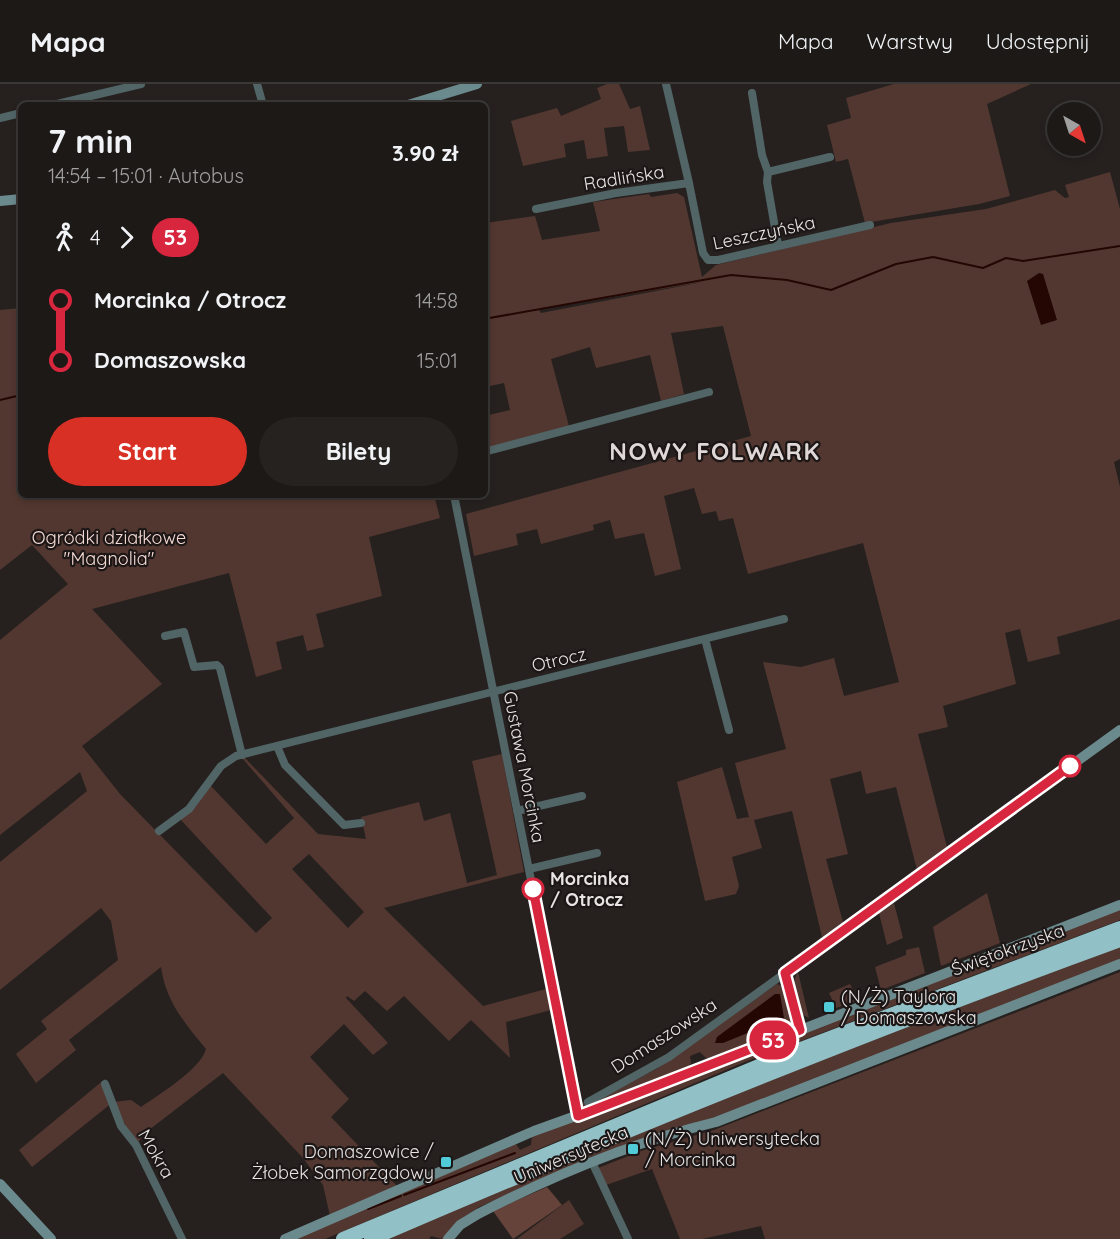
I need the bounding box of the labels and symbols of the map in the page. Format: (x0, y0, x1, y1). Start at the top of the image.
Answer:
north arrow (1047, 102, 1101, 156)
street label: Radlińska (582, 160, 666, 195)
street label: Leszczyńska (711, 210, 817, 255)
district label: NOWY FOLWARK (609, 436, 821, 466)
park label: Ogródki działkowe "Magnolia" (32, 526, 186, 570)
street label: Otrocz (529, 642, 588, 677)
street label: Gustawa Morcinka (499, 689, 550, 845)
unlabelled marker (1059, 755, 1081, 777)
place label: Morcinka / Otrocz (550, 867, 629, 911)
marker: Morcinka / Otrocz (522, 878, 544, 900)
street label: Świętokrzyska (948, 918, 1068, 981)
place label: (N/Ż) Taylora / Domaszowska (841, 985, 977, 1029)
street label: Domaszowska (607, 993, 721, 1078)
marker: (N/Ż) Taylora / Domaszowska (822, 1000, 836, 1014)
line badge: 53 (746, 1020, 800, 1060)
street label: Uniwersytecka (510, 1120, 632, 1189)
street label: Mokra (133, 1125, 180, 1182)
place label: (N/Ż) Uniwersytecka / Morcinka (645, 1127, 820, 1171)
place label: Domaszowice / Żłobek Samorządowy (251, 1140, 435, 1184)
marker: (N/Ż) Uniwersytecka / Morcinka (626, 1142, 640, 1156)
marker: Domaszowice / Żłobek Samorządowy (439, 1155, 453, 1169)

